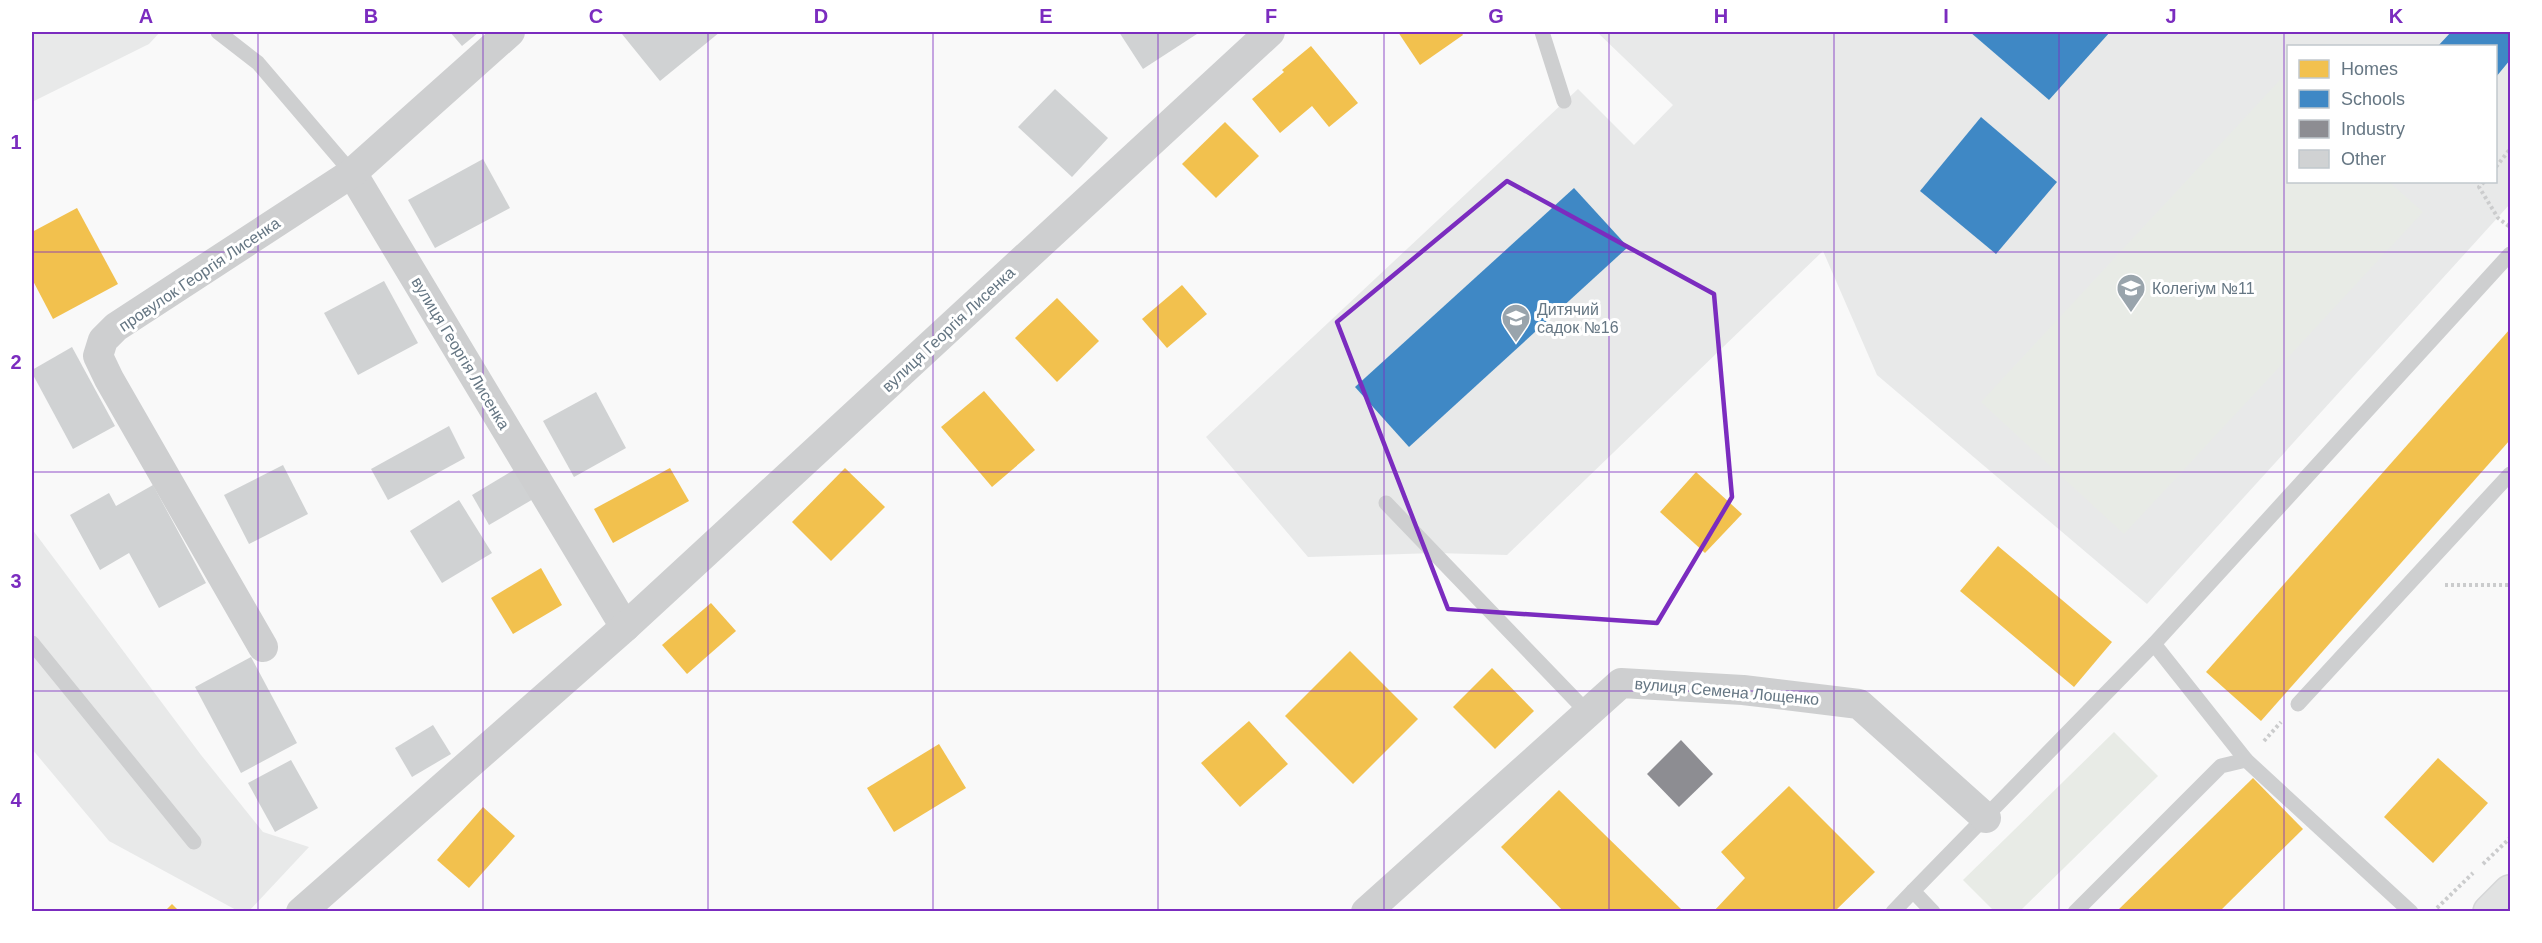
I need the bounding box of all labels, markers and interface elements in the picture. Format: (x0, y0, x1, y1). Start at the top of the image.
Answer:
text: A (139, 5, 153, 27)
text: B (364, 5, 378, 27)
text: C (589, 5, 603, 27)
text: D (814, 5, 828, 27)
text: E (1039, 5, 1053, 27)
text: F (1265, 5, 1277, 27)
text: G (1488, 5, 1504, 27)
text: H (1714, 5, 1728, 27)
text: I (1943, 5, 1949, 27)
text: J (2165, 5, 2177, 27)
text: K (2389, 5, 2404, 27)
legend (2287, 45, 2497, 183)
text: Homes (2341, 59, 2398, 79)
text: Schools (2341, 89, 2405, 109)
text: Industry (2341, 119, 2405, 139)
text: 1 (10, 131, 22, 153)
text: Other (2341, 149, 2386, 169)
street label: провулок Георгія Лисенка (116, 214, 283, 335)
street label: вулиця Георгія Лисенка (879, 264, 1018, 395)
school or university icon: Колегіум №11 (2115, 272, 2147, 314)
street label: вулиця Георгія Лисенка (408, 274, 513, 433)
place label: Колегіум №11 (2152, 280, 2255, 297)
place label: Дитячий садок №16 (1537, 301, 1619, 336)
school or university icon: Дитячий садок №16 (1500, 302, 1532, 344)
text: 2 (10, 351, 22, 373)
text: 3 (10, 570, 22, 592)
street label: вулиця Семена Лощенко (1634, 675, 1820, 708)
text: 4 (10, 789, 22, 811)

